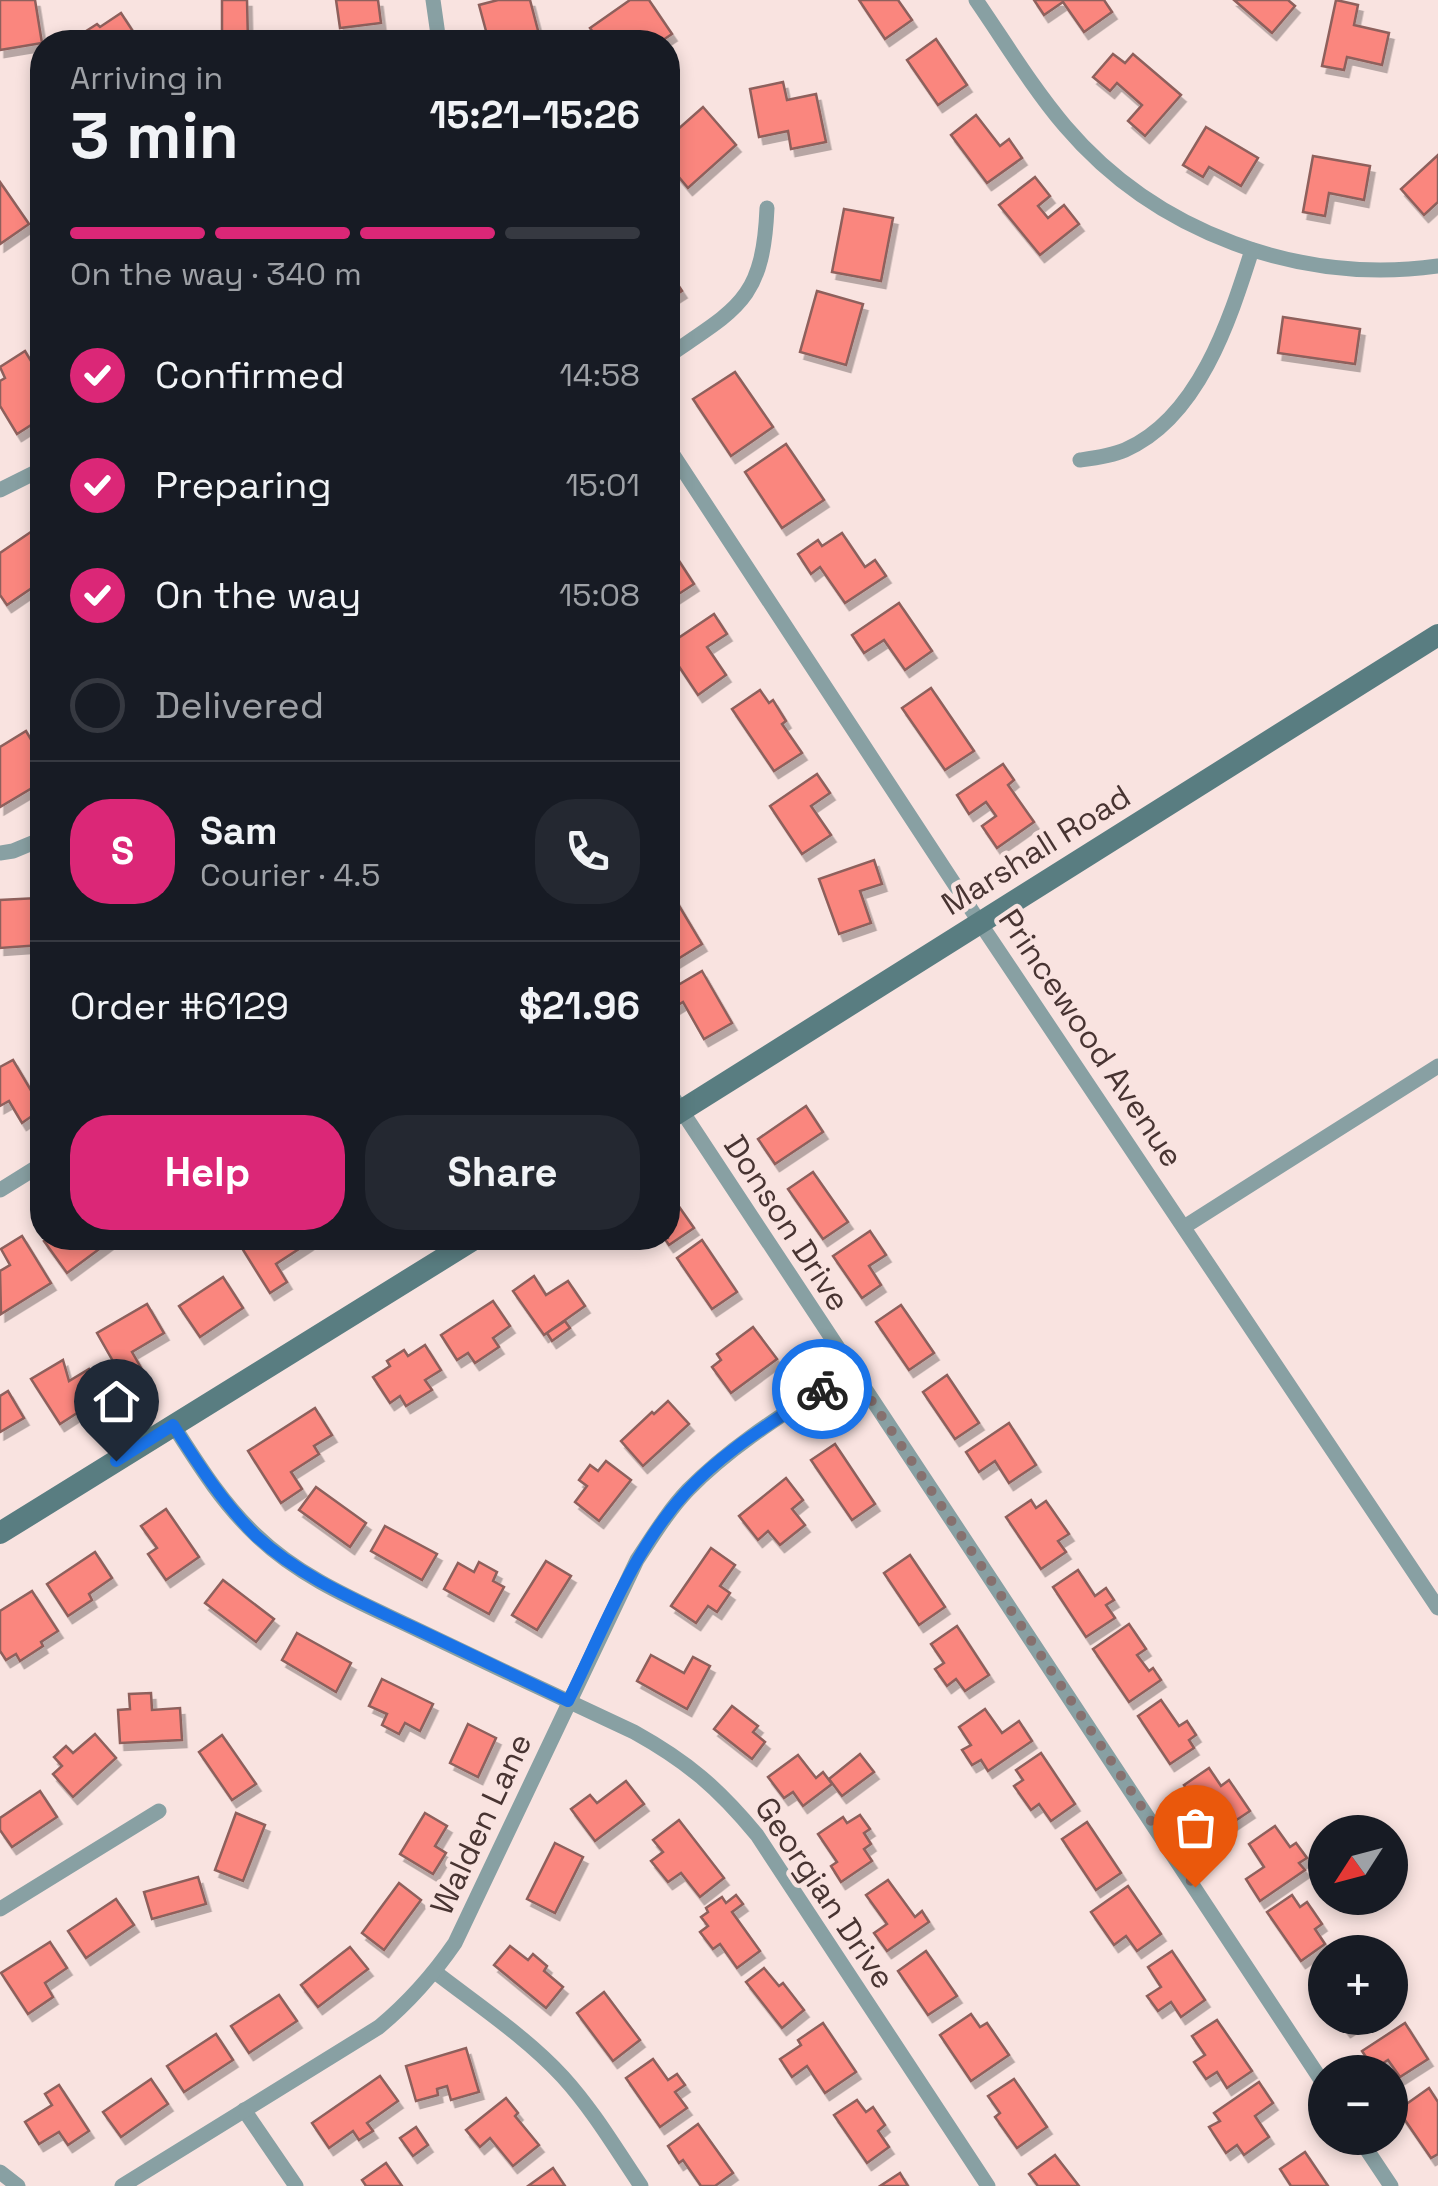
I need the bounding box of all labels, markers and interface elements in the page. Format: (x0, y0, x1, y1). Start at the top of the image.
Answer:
text: Arriving in (70, 58, 223, 98)
text: 15:21–15:26 (429, 91, 640, 139)
text: 3 min (70, 94, 239, 177)
text: On the way · 340 m (70, 254, 362, 294)
icon: check (70, 348, 125, 403)
text: Confirmed (155, 351, 345, 399)
text: 14:58 (559, 355, 640, 395)
icon: check (70, 458, 125, 513)
text: Preparing (155, 461, 332, 509)
text: 15:01 (565, 465, 640, 505)
icon: check (70, 568, 125, 623)
text: On the way (155, 571, 361, 619)
text: 15:08 (559, 575, 640, 615)
text: Delivered (155, 681, 324, 729)
street label: Marshall Road (934, 776, 1138, 924)
button: phone (535, 799, 640, 904)
text: Sam (200, 807, 277, 855)
text: S (111, 827, 134, 875)
text: Courier · 4.5 (200, 855, 381, 895)
street label: Princewood Avenue (990, 901, 1192, 1175)
text: Order #6129 (70, 982, 289, 1030)
text: $21.96 (519, 982, 640, 1030)
button: Help (70, 1115, 345, 1230)
button: Share (365, 1115, 640, 1230)
street label: Donson Drive (715, 1128, 859, 1318)
courier (772, 1339, 872, 1439)
pin (74, 1359, 159, 1462)
icon: bike (795, 1362, 850, 1417)
icon: home (89, 1374, 144, 1429)
street label: Walden Lane (422, 1727, 540, 1921)
pin (1153, 1785, 1238, 1888)
street label: Georgian Drive (746, 1790, 904, 1996)
icon: bag (1168, 1800, 1223, 1855)
north arrow (1308, 1815, 1408, 1915)
map controls (1308, 1815, 1408, 2155)
button: + (1308, 1935, 1408, 2035)
button: − (1308, 2055, 1408, 2155)

